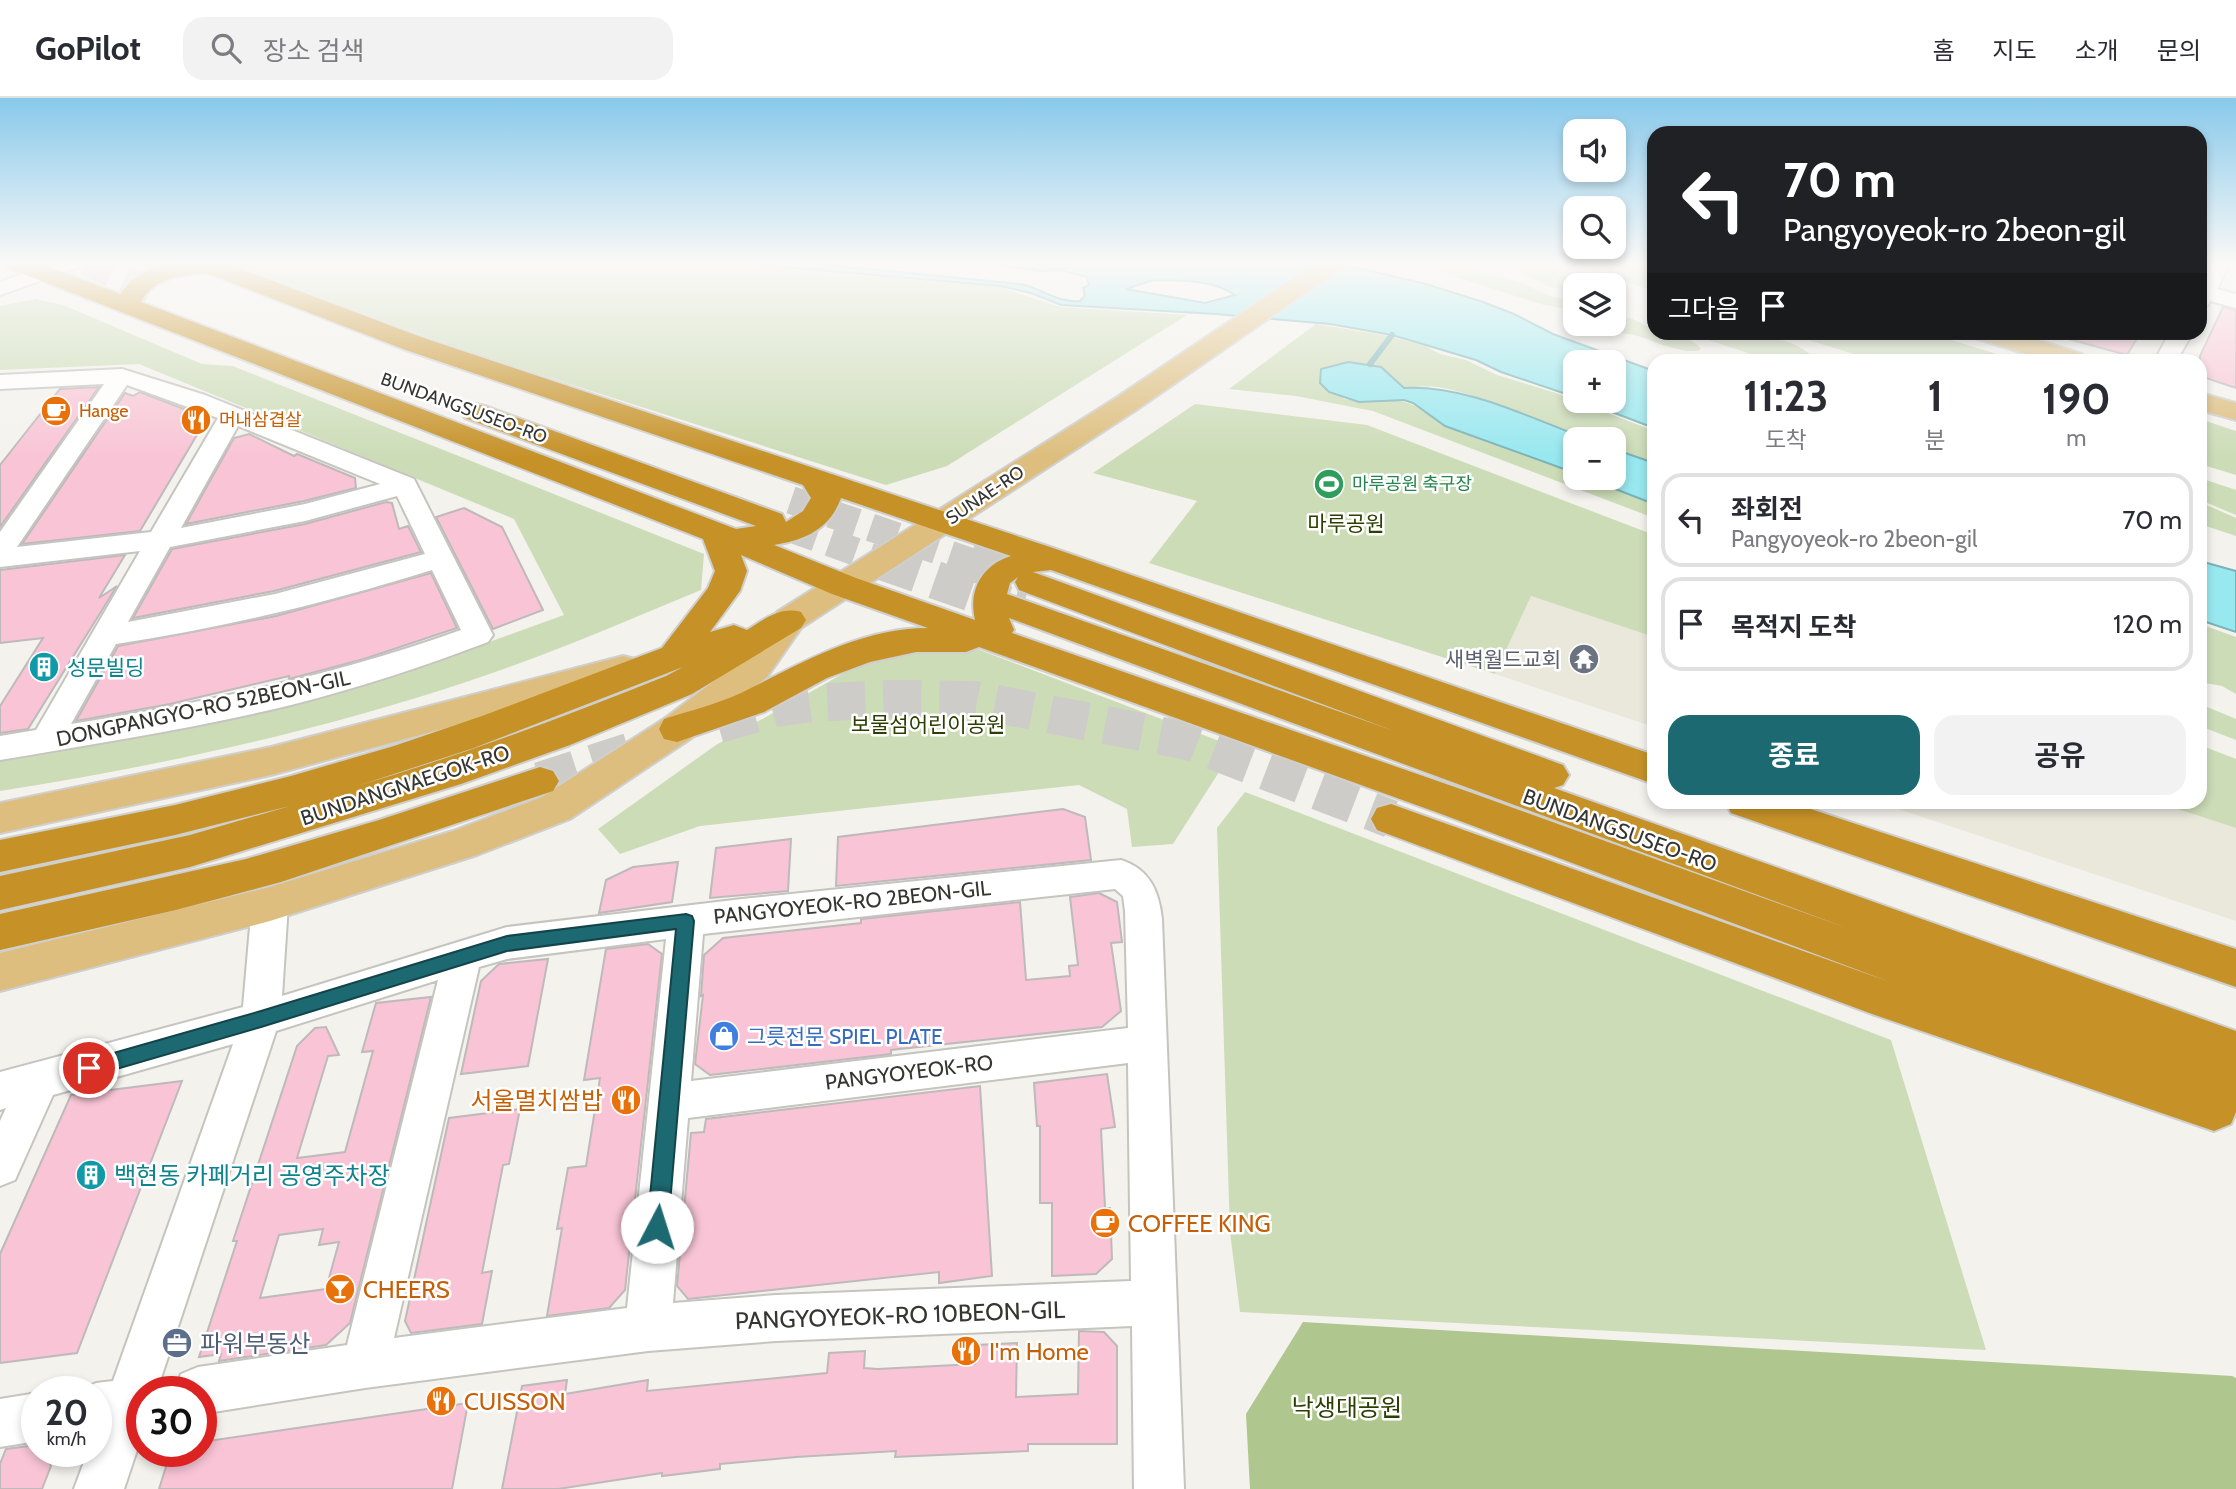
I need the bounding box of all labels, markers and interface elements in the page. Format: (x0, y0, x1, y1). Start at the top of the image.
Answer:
search box (183, 17, 673, 80)
text: GoPilot (35, 28, 141, 68)
icon: search (207, 29, 245, 67)
text: 장소 검색 (263, 35, 364, 67)
text: 홈 (1932, 36, 1954, 65)
text: 지도 (1992, 36, 2037, 65)
text: 소개 (2075, 36, 2119, 65)
text: 문의 (2157, 36, 2201, 65)
map controls (1563, 119, 1626, 490)
button: sound (1563, 119, 1626, 182)
text: 70 m (1783, 150, 1896, 209)
icon: left (1668, 154, 1759, 245)
button: search (1563, 196, 1626, 259)
text: Pangyoyeok-ro 2beon-gil (1783, 210, 2126, 249)
button: layers (1563, 273, 1626, 336)
icon: arrive (1754, 287, 1792, 325)
text: 그다음 (1668, 293, 1740, 325)
button: + (1563, 350, 1626, 413)
street label: BUNDANGSUSEO-RO (378, 368, 550, 448)
text: 11:23 (1743, 370, 1828, 422)
text: 1 (1927, 370, 1943, 422)
text: 190 (2042, 373, 2111, 425)
cafe icon: Hange (39, 394, 73, 428)
place label: Hange (79, 400, 128, 422)
restaurant icon: 머내삼겹살 (179, 403, 213, 437)
place label: 머내삼겹살 (219, 409, 302, 431)
text: m (2066, 424, 2086, 452)
text: 도착 (1765, 426, 1807, 454)
text: 분 (1925, 426, 1946, 454)
button: − (1563, 427, 1626, 490)
street label: SUNAE-RO (942, 461, 1028, 529)
sports icon: 마루공원 축구장 (1312, 467, 1346, 501)
place label: 마루공원 축구장 (1352, 473, 1472, 495)
text: 좌회전 (1731, 493, 1803, 525)
icon: left (1672, 501, 1710, 539)
text: 70 m (2122, 504, 2182, 536)
park label: 마루공원 (1307, 511, 1385, 536)
text: Pangyoyeok-ro 2beon-gil (1731, 525, 1977, 553)
icon: arrive (1672, 605, 1710, 643)
text: 120 m (2113, 608, 2182, 640)
text: 목적지 도착 (1731, 611, 1856, 643)
temple icon: 새벽월드교회 (1567, 642, 1601, 676)
place label: 새벽월드교회 (1445, 647, 1561, 672)
building icon: 성문빌딩 (27, 650, 61, 684)
place label: 성문빌딩 (67, 655, 144, 680)
street label: DONGPANGYO-RO 52BEON-GIL (54, 665, 353, 751)
park label: 보물섬어린이공원 (851, 712, 1005, 737)
button: 종료 (1668, 715, 1920, 795)
button: 공유 (1934, 715, 2186, 795)
street label: BUNDANGNAEGOK-RO (297, 739, 513, 831)
street label: BUNDANGSUSEO-RO (1520, 783, 1720, 877)
street label: PANGYOYEOK-RO 2BEON-GIL (712, 875, 992, 929)
shop icon: 그릇전문 SPIEL PLATE (707, 1019, 741, 1053)
place label: 그릇전문 SPIEL PLATE (747, 1024, 943, 1049)
pin (59, 1038, 119, 1098)
icon: arrive (70, 1049, 108, 1087)
street label: PANGYOYEOK-RO (824, 1049, 994, 1095)
restaurant icon: 서울멸치쌈밥 (609, 1083, 643, 1117)
place label: 서울멸치쌈밥 (471, 1086, 603, 1115)
building icon: 백현동 카페거리 공영주차장 (74, 1158, 108, 1192)
place label: 백현동 카페거리 공영주차장 (114, 1161, 390, 1190)
position arrow (620, 1190, 694, 1264)
cafe icon: COFFEE KING (1088, 1206, 1122, 1240)
place label: COFFEE KING (1128, 1209, 1271, 1238)
bar icon: CHEERS (323, 1272, 357, 1306)
place label: CHEERS (363, 1275, 450, 1304)
street label: PANGYOYEOK-RO 10BEON-GIL (735, 1295, 1065, 1335)
office icon: 파워부동산 (160, 1326, 194, 1360)
place label: 파워부동산 (200, 1329, 310, 1358)
restaurant icon: I'm Home (949, 1334, 983, 1368)
place label: I'm Home (989, 1337, 1089, 1366)
speed limit sign: 30 (126, 1376, 217, 1467)
restaurant icon: CUISSON (424, 1384, 458, 1418)
place label: CUISSON (464, 1387, 566, 1416)
text: 20 (45, 1391, 88, 1434)
park label: 낙생대공원 (1292, 1393, 1402, 1422)
text: km/h (47, 1428, 86, 1450)

